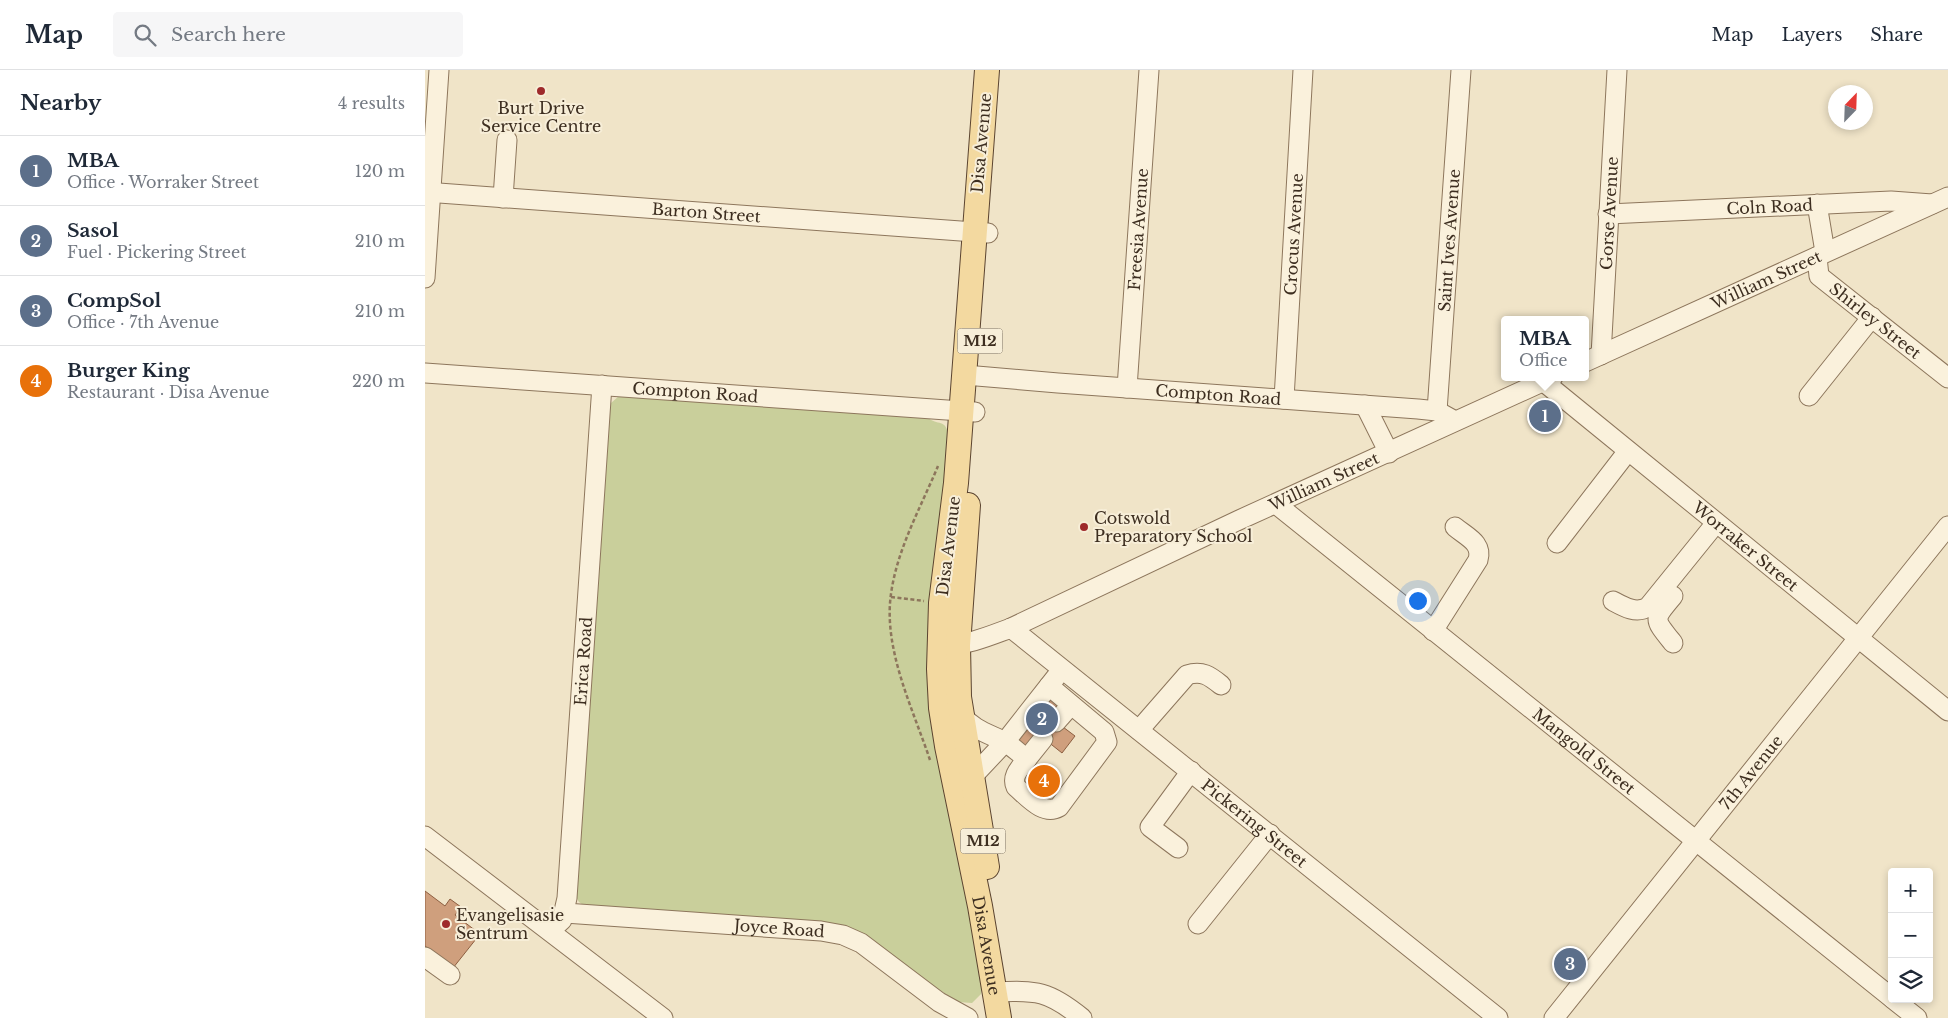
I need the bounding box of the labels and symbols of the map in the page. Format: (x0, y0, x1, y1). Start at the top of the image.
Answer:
marker: Burt Drive Service Centre (535, 85, 547, 97)
north arrow (1828, 85, 1873, 130)
street label: Disa Avenue (967, 92, 995, 194)
place label: Burt Drive Service Centre (481, 98, 601, 136)
street label: Gorse Avenue (1596, 156, 1622, 270)
street label: Freesia Avenue (1124, 167, 1152, 291)
street label: Saint Ives Avenue (1434, 168, 1464, 313)
street label: Crocus Avenue (1280, 173, 1307, 296)
street label: Coln Road (1726, 195, 1814, 219)
street label: Barton Street (651, 199, 761, 226)
street label: William Street (1707, 246, 1824, 314)
street label: Shirley Street (1826, 278, 1925, 363)
road number: M12 (957, 328, 1003, 354)
street label: Compton Road (632, 378, 759, 407)
street label: Compton Road (1155, 380, 1282, 409)
pin: 1 (1529, 397, 1561, 435)
street label: William Street (1265, 448, 1382, 516)
street label: Disa Avenue (932, 495, 964, 597)
street label: Worraker Street (1688, 497, 1803, 595)
place label: Cotswold Preparatory School (1094, 508, 1252, 546)
marker: Cotswold Preparatory School (1078, 521, 1090, 533)
your location (1405, 588, 1431, 614)
street label: Erica Road (570, 616, 596, 707)
pin: 2 (1026, 700, 1058, 738)
street label: Mangold Street (1529, 704, 1640, 798)
street label: 7th Avenue (1715, 731, 1787, 814)
pin: 4 (1028, 762, 1060, 800)
street label: Pickering Street (1198, 775, 1311, 871)
road number: M12 (961, 828, 1005, 854)
street label: Disa Avenue (968, 894, 1005, 997)
place label: Evangelisasie Sentrum (456, 905, 564, 943)
street label: Joyce Road (731, 915, 826, 941)
marker: Evangelisasie Sentrum (440, 918, 452, 930)
pin: 3 (1554, 945, 1586, 983)

